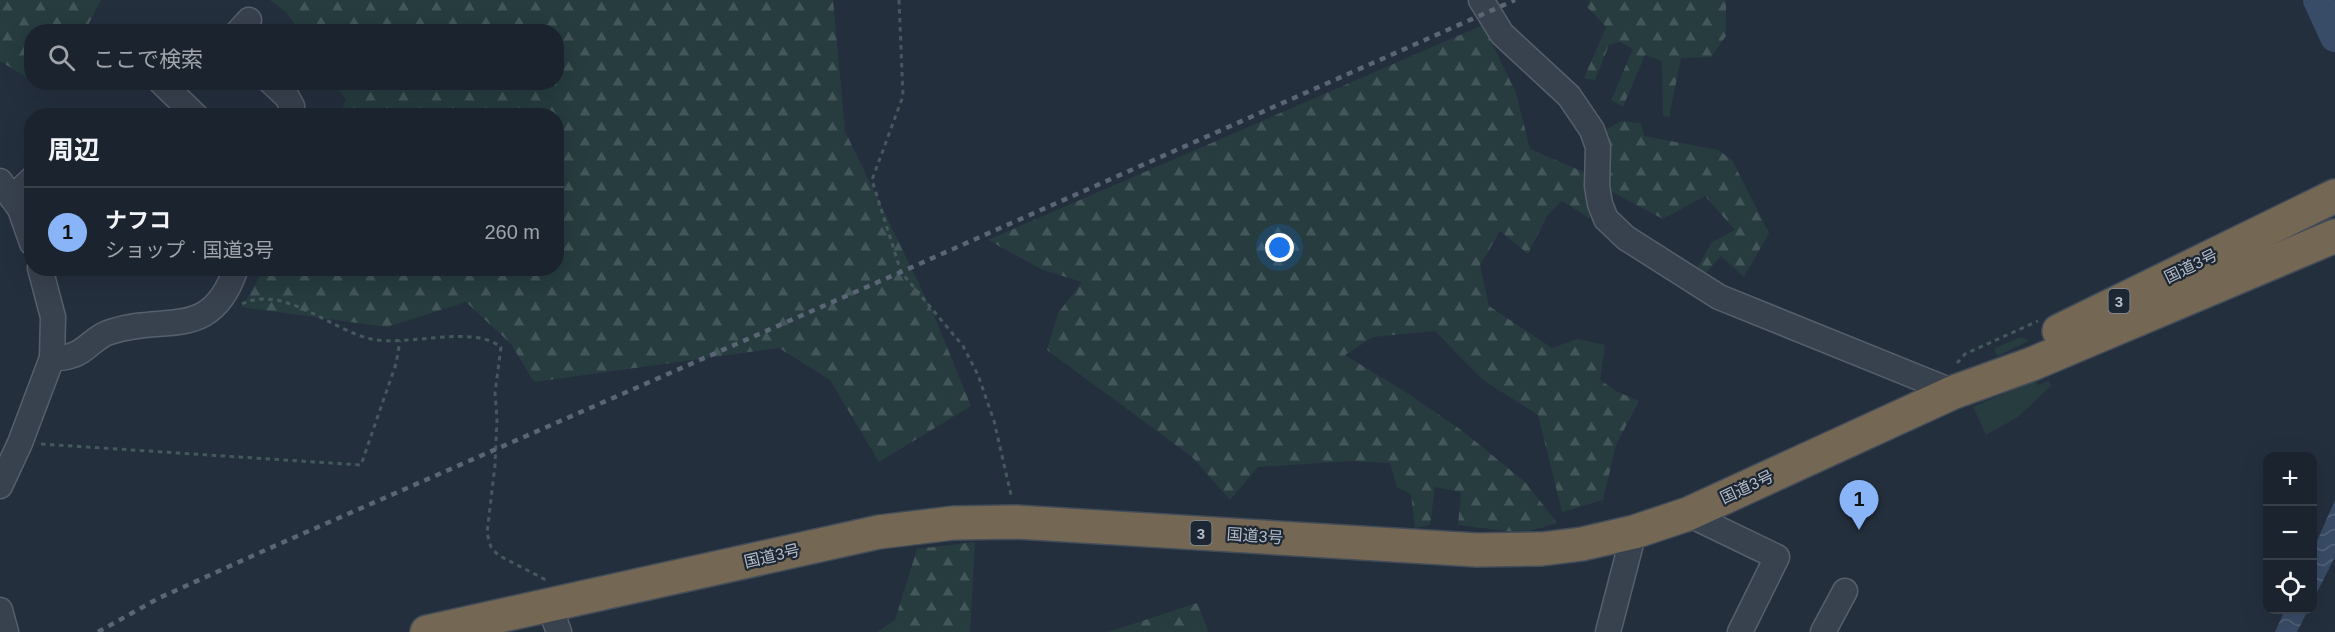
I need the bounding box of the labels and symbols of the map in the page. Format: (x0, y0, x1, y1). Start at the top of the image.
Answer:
your location (1265, 233, 1294, 262)
street label: 国道3号 (2162, 246, 2220, 286)
road number: 3 (2108, 289, 2130, 313)
street label: 国道3号 (1718, 467, 1776, 507)
pin: 1 (1840, 480, 1878, 530)
road number: 3 (1190, 521, 1212, 545)
street label: 国道3号 (1226, 526, 1284, 546)
street label: 国道3号 (742, 541, 802, 571)

